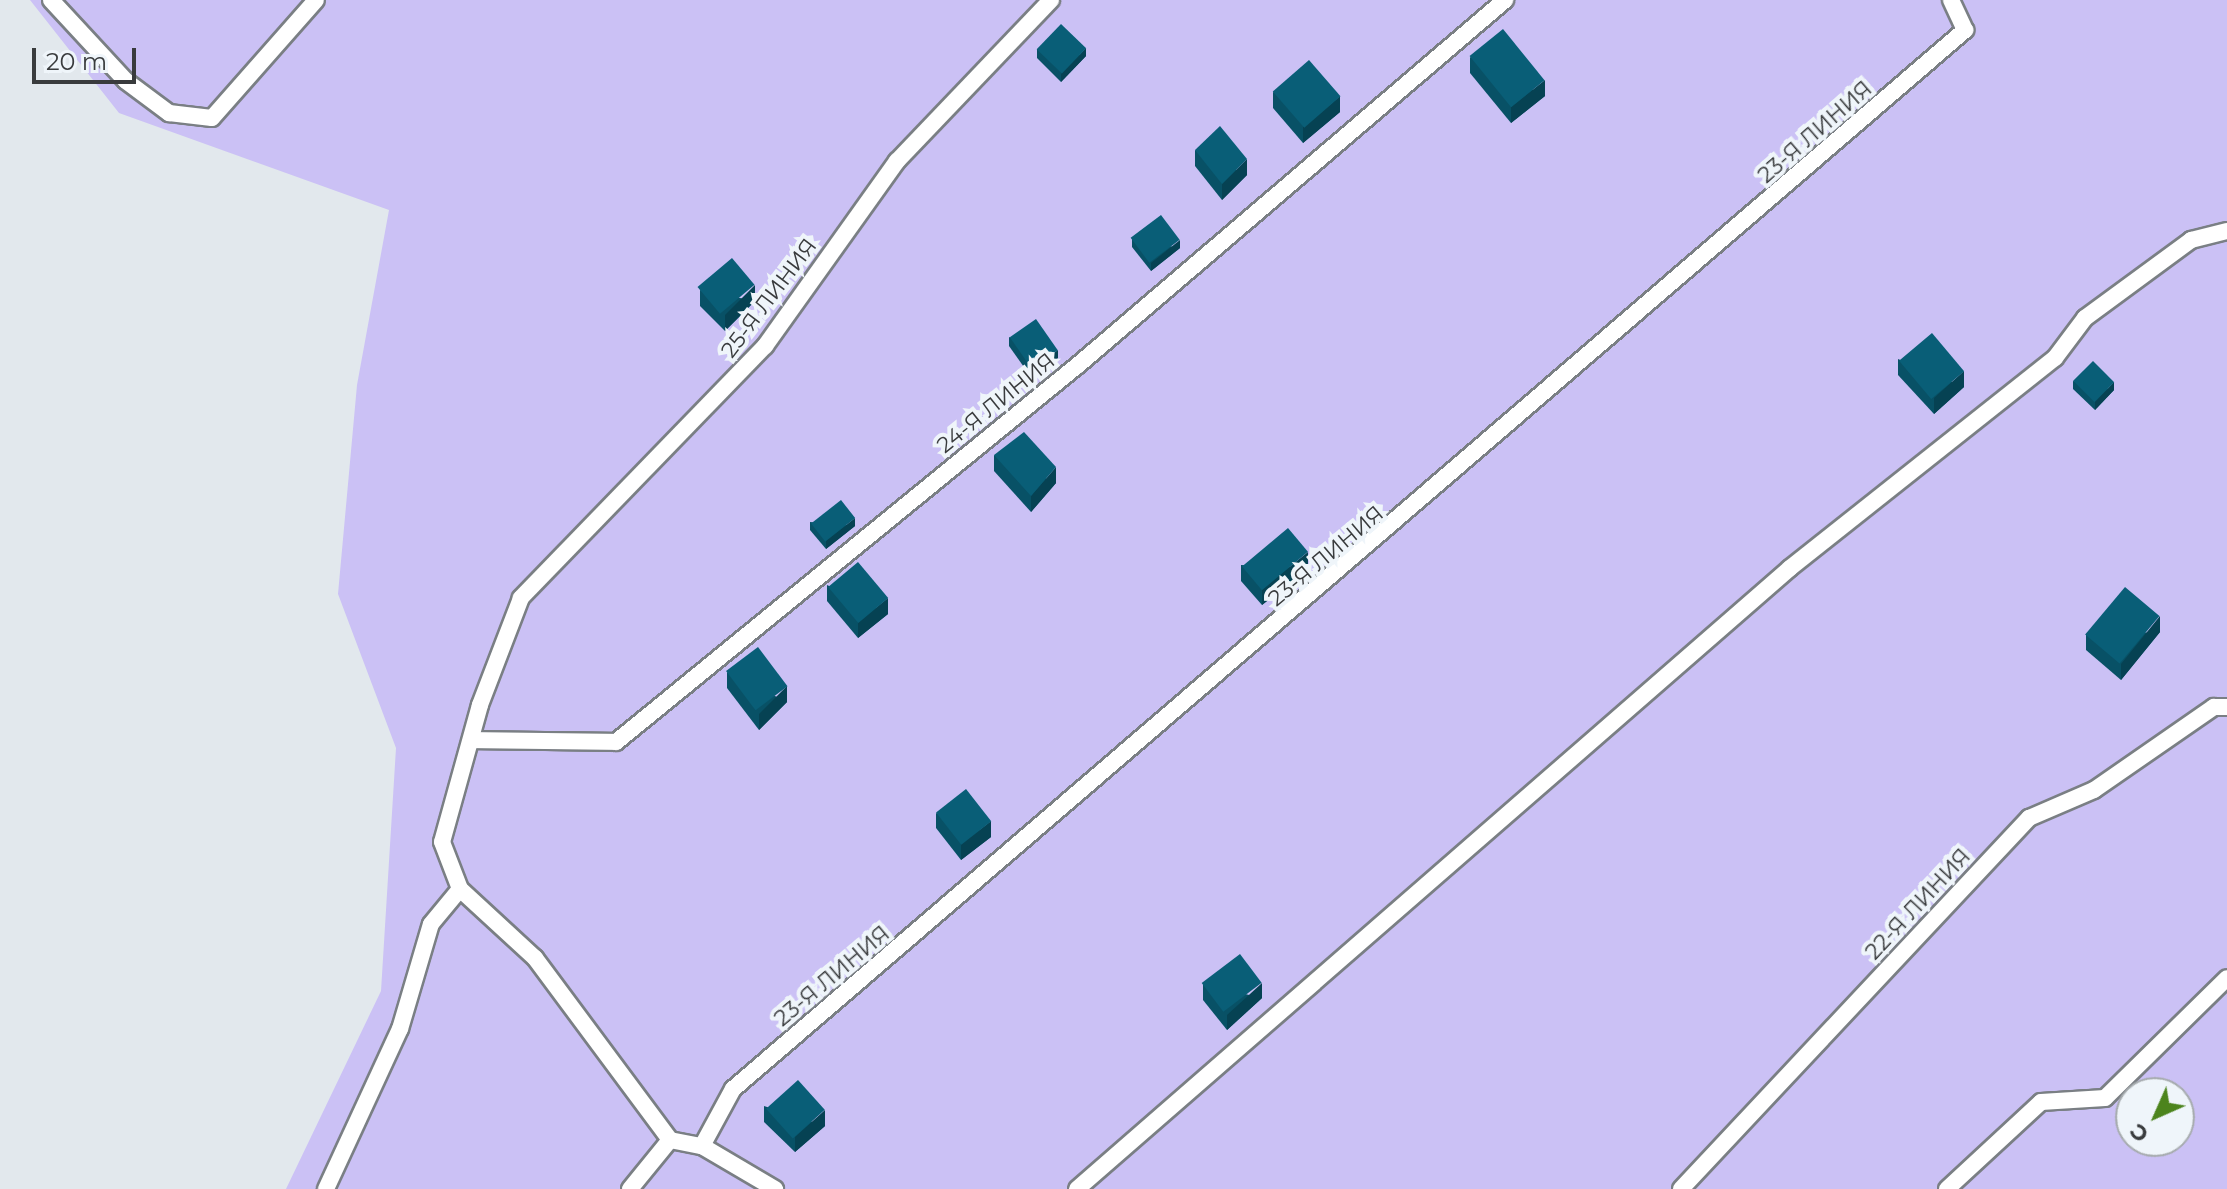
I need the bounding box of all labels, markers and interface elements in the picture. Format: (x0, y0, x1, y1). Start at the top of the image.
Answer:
scale bar (36, 32, 140, 82)
text: 20 m (46, 47, 107, 76)
street label: 23-Я ЛИНИЯ (1753, 75, 1877, 189)
street label: 25-Я ЛИНИЯ (716, 233, 822, 363)
street label: 24-Я ЛИНИЯ (932, 347, 1060, 459)
street label: 23-Я ЛИНИЯ (1263, 500, 1389, 612)
street label: 22-Я ЛИНИЯ (1860, 843, 1976, 965)
street label: 23-Я ЛИНИЯ (769, 920, 895, 1032)
north arrow (2115, 1077, 2195, 1157)
text: С (2124, 1118, 2154, 1148)

